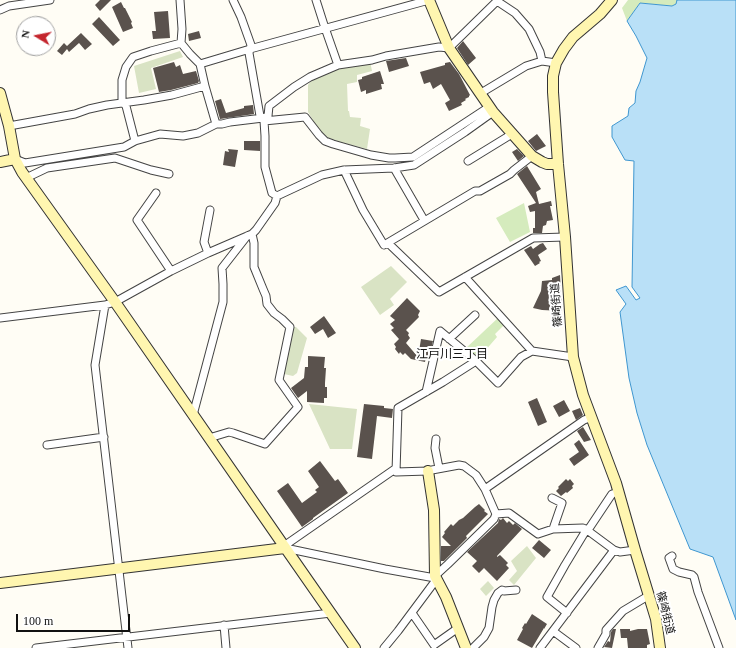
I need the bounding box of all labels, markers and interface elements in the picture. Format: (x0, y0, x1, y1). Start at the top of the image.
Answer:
north arrow (16, 16, 56, 56)
text: N (19, 29, 32, 39)
street label: 篠崎街道 (549, 283, 565, 327)
district label: 江戸川三丁目 (416, 348, 488, 362)
street label: 篠崎街道 (653, 590, 677, 636)
scale bar (18, 606, 132, 632)
text: 100 m (23, 614, 53, 628)

